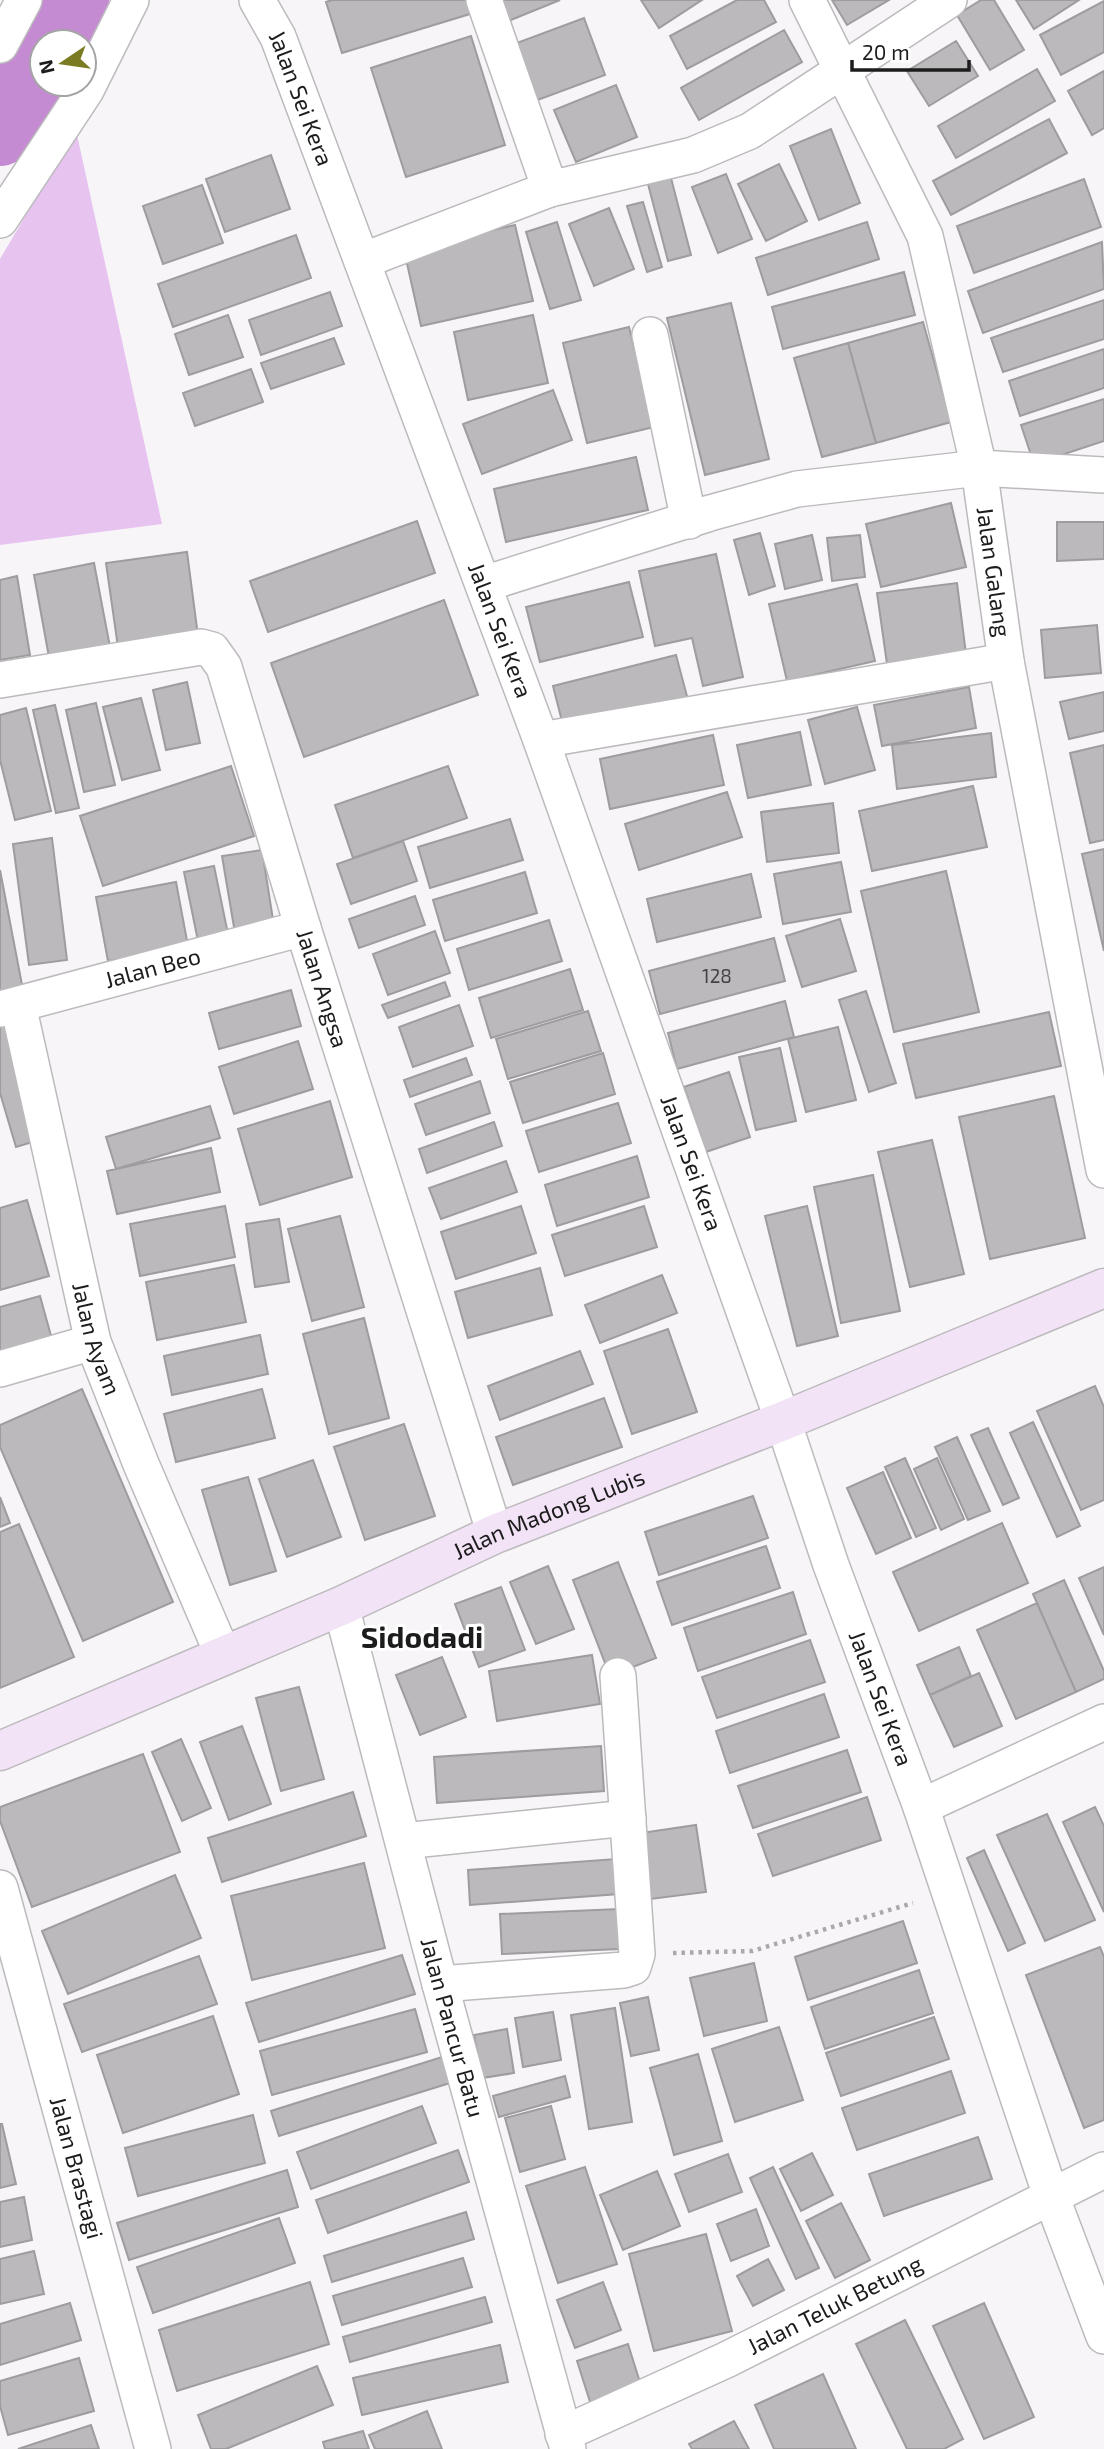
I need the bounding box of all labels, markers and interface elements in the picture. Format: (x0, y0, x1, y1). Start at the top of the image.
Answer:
street label: Jalan Sei Kera (264, 25, 340, 169)
north arrow (28, 28, 98, 98)
scale bar (852, 28, 969, 72)
text: 20 m (862, 39, 910, 64)
text: N (33, 58, 59, 76)
street label: Jalan Galang (972, 505, 1018, 639)
street label: Jalan Sei Kera (463, 558, 539, 701)
street label: Jalan Angsa (291, 925, 355, 1051)
street label: Jalan Beo (101, 941, 203, 993)
house number: 128 (702, 964, 732, 987)
street label: Jalan Sei Kera (655, 1091, 729, 1234)
street label: Jalan Ayam (67, 1280, 127, 1399)
street label: Jalan Madong Lubis (448, 1462, 648, 1565)
district label: Sidodadi (361, 1618, 483, 1654)
street label: Jalan Sei Kera (844, 1627, 919, 1770)
street label: Jalan Pancur Batu (415, 1934, 491, 2120)
street label: Jalan Brastagi (45, 2093, 110, 2242)
street label: Jalan Teluk Betung (742, 2249, 927, 2360)

